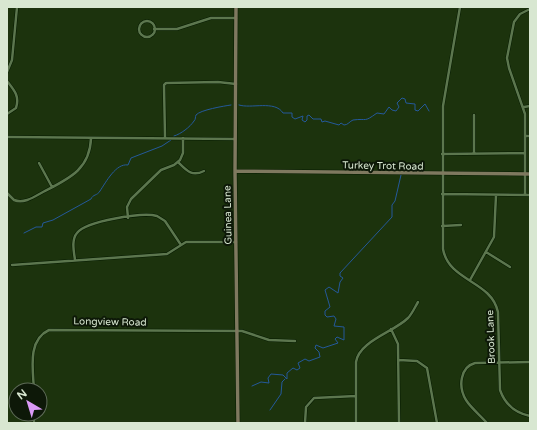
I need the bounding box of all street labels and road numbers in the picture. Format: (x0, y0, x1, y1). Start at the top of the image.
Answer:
street label: Turkey Trot Road (342, 159, 424, 173)
street label: Guinea Lane (221, 185, 235, 245)
street label: Brook Lane (484, 309, 498, 364)
street label: Longview Road (73, 315, 147, 329)

